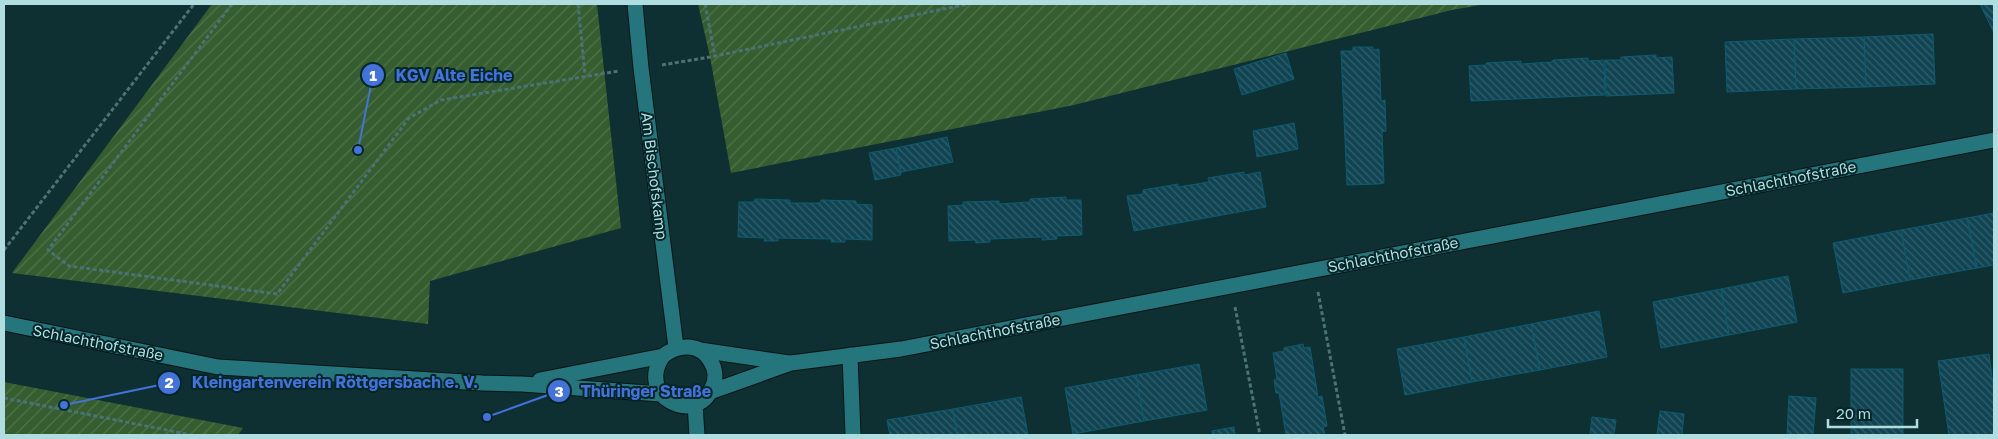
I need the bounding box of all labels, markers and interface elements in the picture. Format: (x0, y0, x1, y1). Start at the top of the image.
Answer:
callout: KGV Alte Eiche (361, 60, 523, 91)
text: KGV Alte Eiche (396, 65, 512, 85)
text: 1 (369, 66, 377, 84)
street label: Am Bischofskamp (638, 111, 672, 241)
street label: Schlachthofstraße (1724, 156, 1858, 200)
street label: Schlachthofstraße (1326, 232, 1460, 276)
street label: Schlachthofstraße (928, 309, 1062, 353)
street label: Schlachthofstraße (31, 321, 165, 364)
callout: Kleingartenverein Röttgersbach e. V. (156, 367, 488, 398)
text: Kleingartenverein Röttgersbach e. V. (192, 372, 478, 392)
text: 2 (164, 373, 174, 391)
callout: Thüringer Straße (546, 376, 722, 407)
text: Thüringer Straße (581, 381, 711, 401)
text: 3 (554, 382, 564, 400)
scale bar (1828, 396, 1917, 428)
text: 20 m (1836, 404, 1871, 422)

